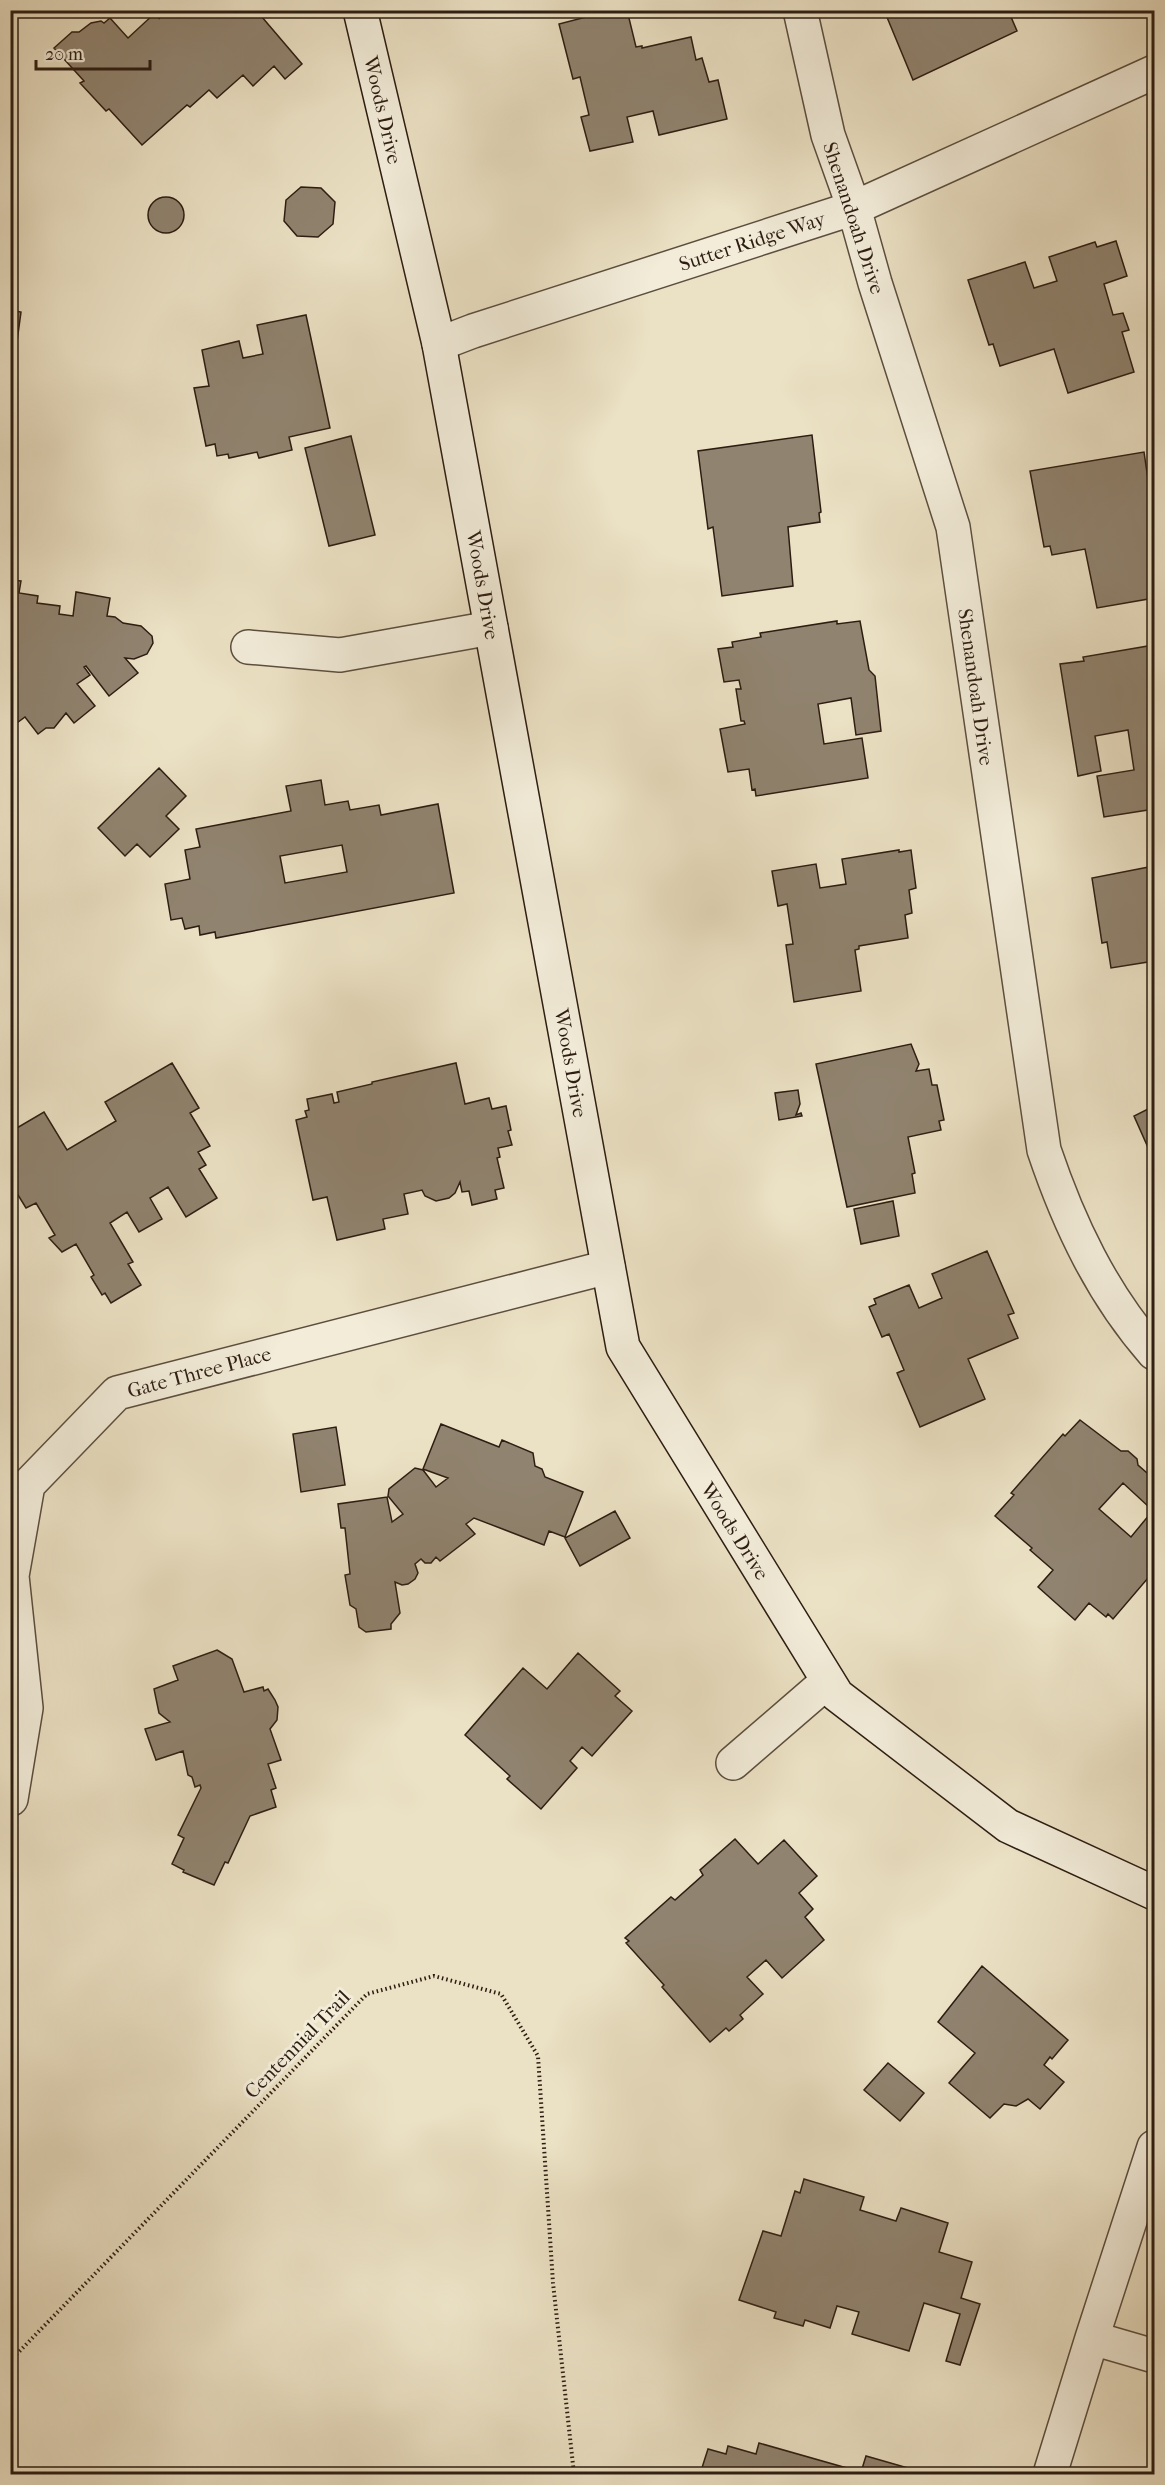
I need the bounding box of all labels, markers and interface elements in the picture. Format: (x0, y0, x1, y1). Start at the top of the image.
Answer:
scale bar (36, 33, 150, 71)
text: 20 m (45, 44, 83, 65)
street label: Woods Drive (359, 53, 406, 166)
street label: Shenandoah Drive (818, 139, 889, 297)
street label: Sutter Ridge Way (676, 207, 829, 276)
street label: Woods Drive (461, 528, 503, 641)
street label: Shenandoah Drive (953, 607, 998, 767)
street label: Woods Drive (549, 1006, 591, 1119)
street label: Gate Three Place (125, 1342, 274, 1403)
street label: Woods Drive (695, 1478, 774, 1584)
street label: Centennial Trail (240, 1985, 355, 2103)

